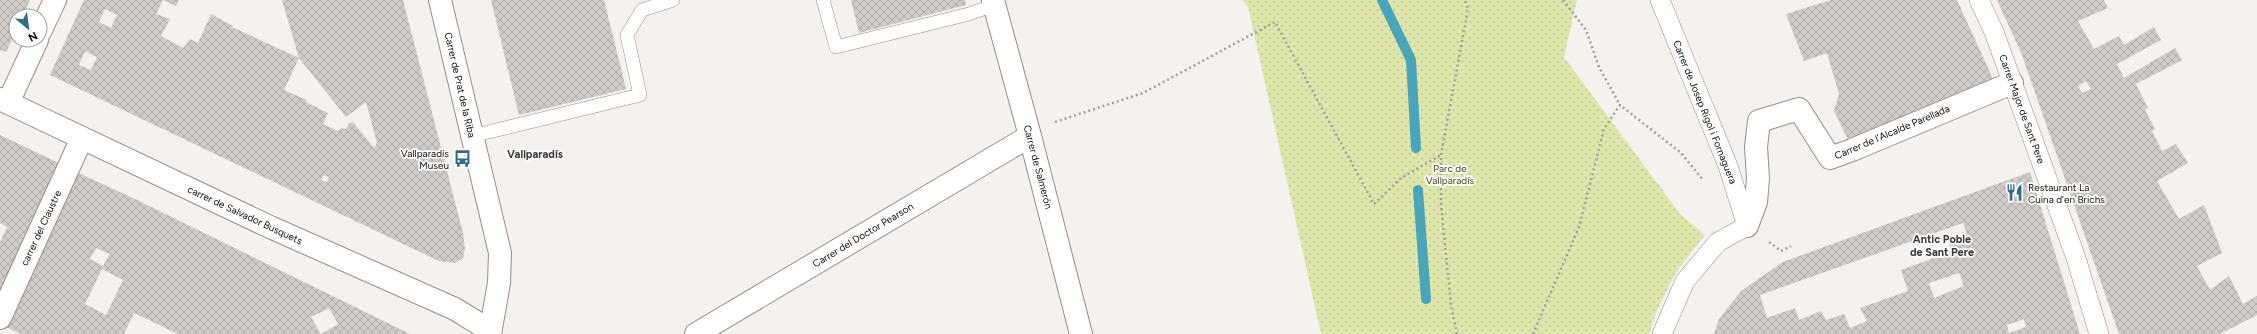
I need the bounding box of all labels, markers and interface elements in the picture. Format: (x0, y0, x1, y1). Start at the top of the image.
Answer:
north arrow (8, 8, 48, 48)
text: N (26, 29, 39, 44)
street label: Carrer de Prat de la Riba (442, 31, 478, 139)
street label: Carrer de Josep Rigol i Fornaguera (1670, 38, 1740, 186)
street label: Carrer Major de Sant Pere (1996, 53, 2048, 166)
street label: Carrer de l'Alcalde Parellada (1832, 102, 1952, 162)
street label: Carrer de Salmerón (1021, 124, 1056, 211)
place label: Vallparadís Museu (401, 147, 449, 172)
district label: Vallparadís (507, 148, 563, 161)
bus stop icon: Vallparadís Museu (452, 149, 472, 169)
park label: Parc de Vallparadís (1426, 162, 1475, 187)
place label: Restaurant La Cuina d’en Brichs (2028, 181, 2105, 206)
street label: carrer de Salvador Busquets (186, 183, 305, 247)
restaurant icon: Restaurant La Cuina d’en Brichs (2005, 183, 2025, 203)
street label: carrer del Claustre (18, 188, 64, 268)
street label: Carrer del Doctor Pearson (810, 199, 916, 270)
district label: Antic Poble de Sant Pere (1910, 233, 1974, 259)

